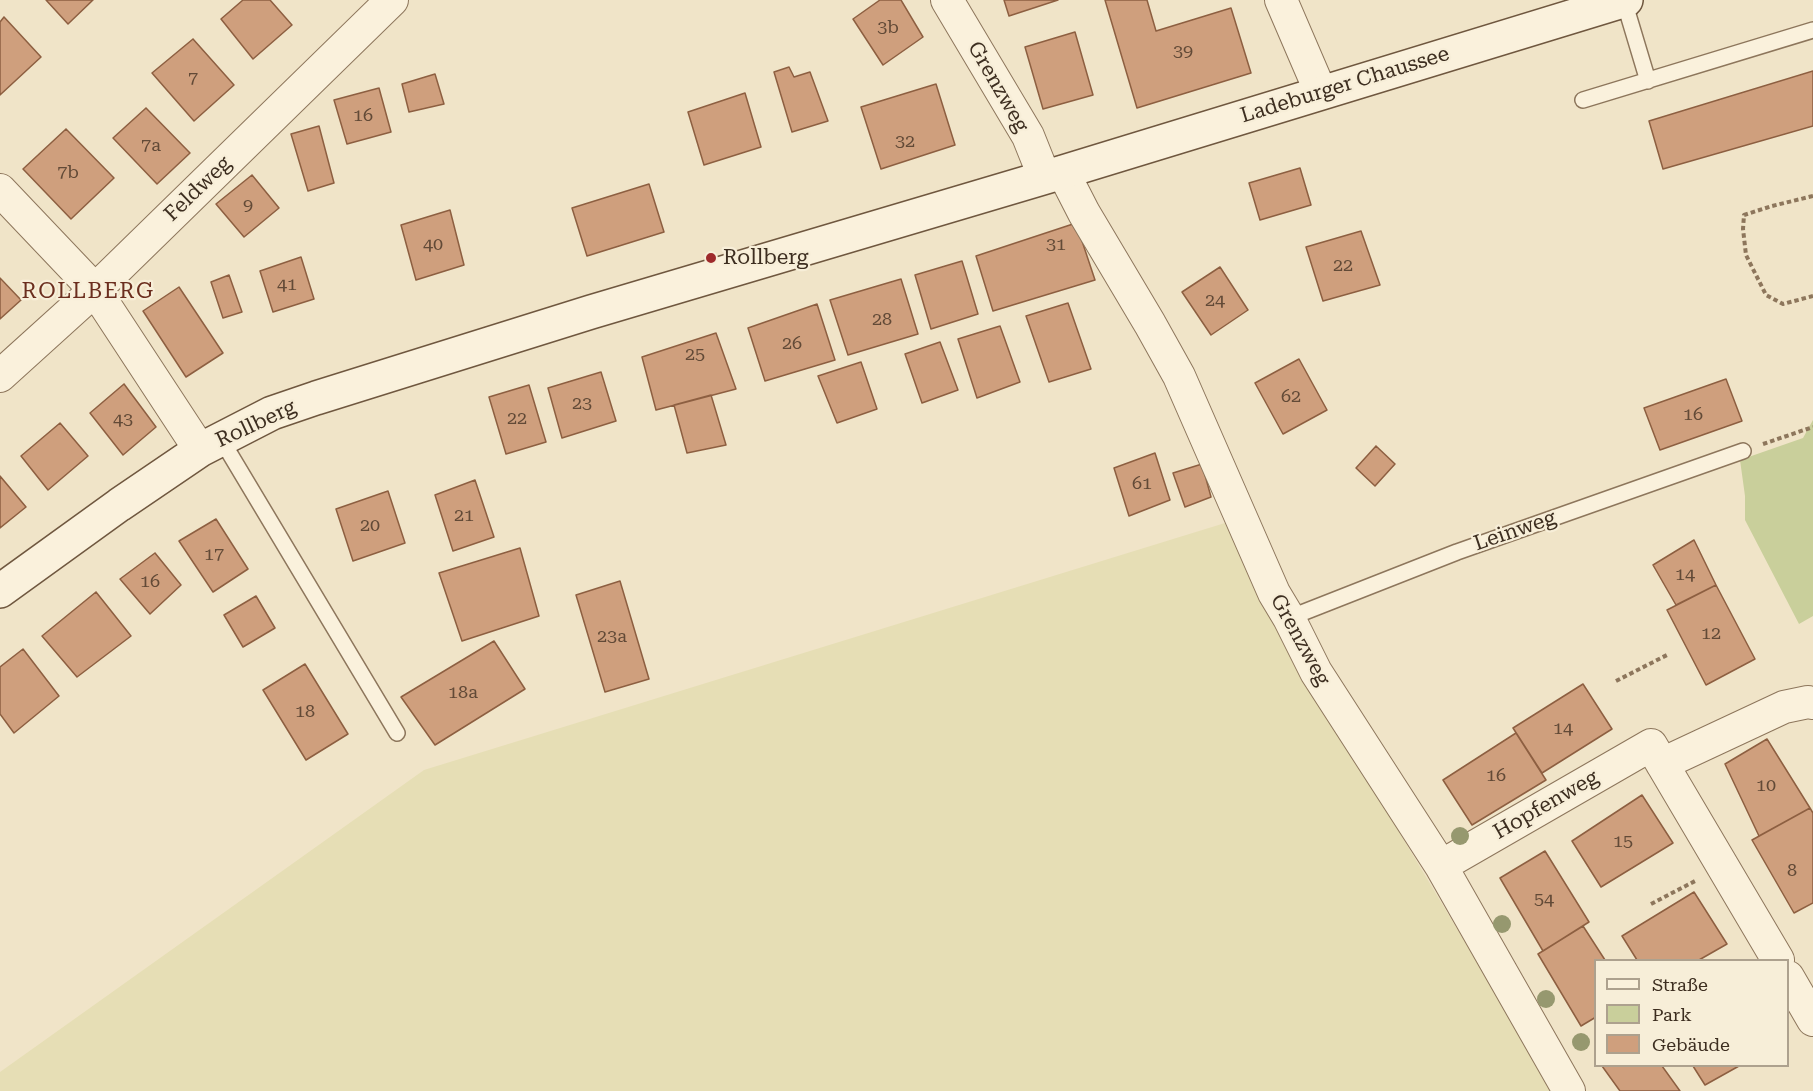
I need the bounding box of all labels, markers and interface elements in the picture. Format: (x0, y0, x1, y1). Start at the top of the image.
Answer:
house number: 3b (877, 17, 899, 39)
street label: Grenzweg (962, 37, 1034, 137)
house number: 39 (1173, 41, 1193, 63)
street label: Ladeburger Chaussee (1238, 41, 1452, 129)
house number: 7 (188, 68, 198, 90)
house number: 16 (353, 105, 373, 127)
house number: 32 (895, 131, 915, 153)
house number: 7a (141, 135, 161, 157)
street label: Feldweg (159, 151, 237, 227)
house number: 7b (57, 162, 79, 184)
house number: 9 (243, 195, 253, 217)
house number: 40 (423, 234, 443, 256)
house number: 31 (1046, 234, 1066, 256)
place label: Rollberg (723, 245, 808, 271)
marker: Rollberg (704, 251, 718, 265)
house number: 22 (1333, 255, 1353, 277)
house number: 41 (277, 274, 297, 296)
district label: ROLLBERG (22, 279, 154, 305)
house number: 24 (1205, 290, 1225, 312)
house number: 28 (872, 309, 892, 331)
house number: 26 (782, 333, 802, 355)
house number: 25 (685, 344, 705, 366)
house number: 62 (1281, 386, 1301, 408)
house number: 23 (572, 393, 592, 415)
street label: Rollberg (212, 395, 300, 453)
house number: 16 (1683, 404, 1703, 426)
house number: 22 (507, 408, 527, 430)
house number: 43 (113, 409, 133, 431)
house number: 61 (1132, 473, 1152, 495)
house number: 21 (454, 505, 474, 527)
street label: Leinweg (1471, 505, 1559, 557)
house number: 20 (360, 515, 380, 537)
house number: 17 (204, 544, 224, 566)
house number: 14 (1675, 564, 1695, 586)
house number: 16 (140, 571, 160, 593)
street label: Grenzweg (1265, 590, 1335, 690)
house number: 12 (1701, 623, 1721, 645)
house number: 23a (597, 626, 627, 648)
house number: 18a (448, 682, 478, 704)
house number: 18 (295, 701, 315, 723)
house number: 14 (1553, 718, 1573, 740)
house number: 16 (1486, 765, 1506, 787)
street label: Hopfenweg (1489, 765, 1603, 845)
house number: 10 (1756, 775, 1776, 797)
house number: 15 (1613, 831, 1633, 853)
house number: 8 (1787, 860, 1797, 882)
house number: 54 (1534, 889, 1554, 911)
legend (1594, 959, 1789, 1067)
text: Straße (1652, 974, 1708, 995)
text: Park (1652, 1004, 1692, 1025)
text: Gebäude (1652, 1034, 1730, 1055)

